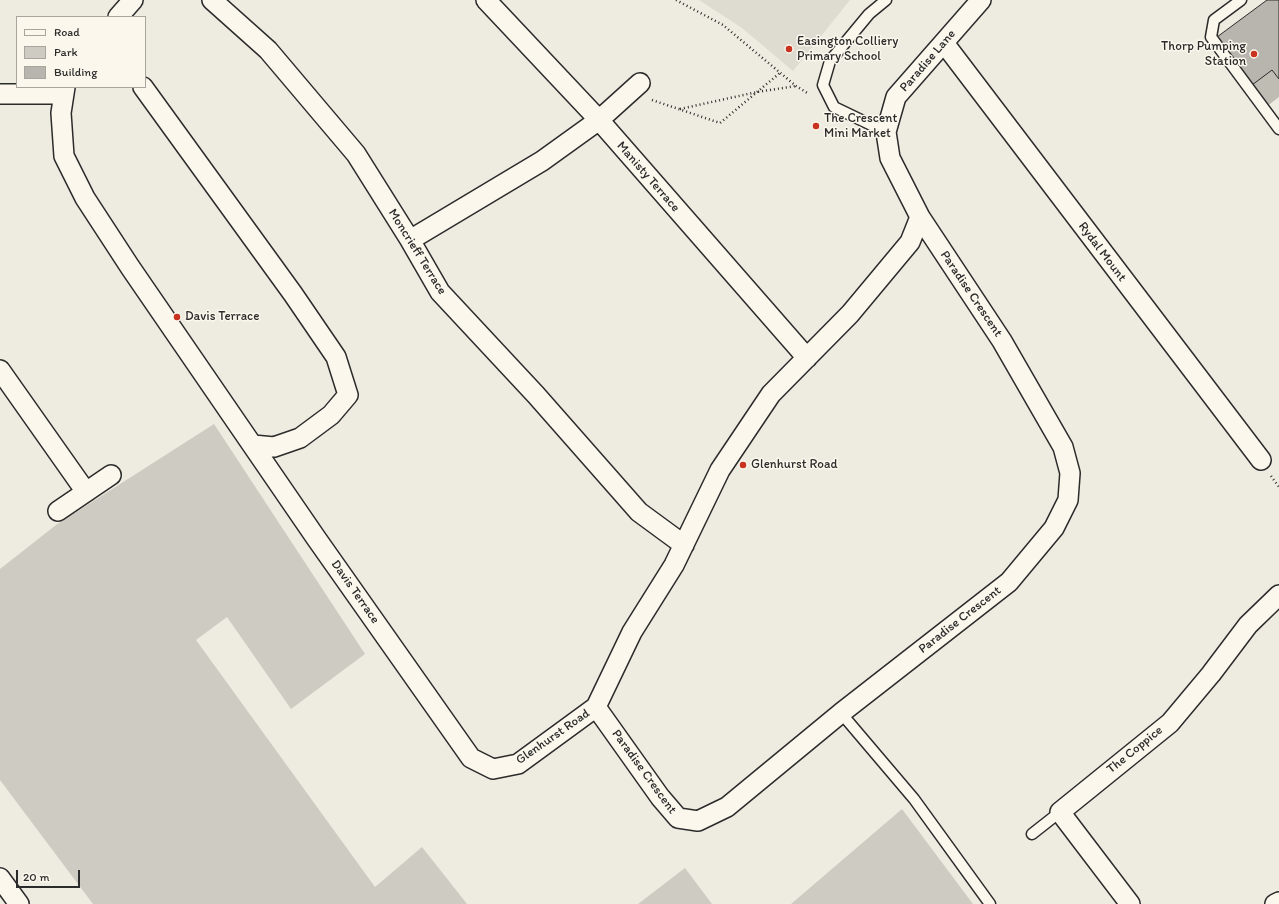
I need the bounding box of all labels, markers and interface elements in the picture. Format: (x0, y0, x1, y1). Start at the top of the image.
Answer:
legend (16, 16, 146, 88)
text: Road (54, 25, 80, 39)
street label: Paradise Lane (897, 27, 959, 95)
place label: Easington Colliery Primary School (797, 34, 898, 65)
place label: Thorp Pumping Station (1161, 39, 1246, 70)
marker: Easington Colliery Primary School (784, 44, 794, 54)
text: Park (54, 45, 78, 59)
marker: Thorp Pumping Station (1249, 49, 1259, 59)
text: Building (54, 65, 97, 79)
place label: The Crescent Mini Market (824, 111, 897, 142)
marker: The Crescent Mini Market (811, 121, 821, 131)
street label: Manisty Terrace (613, 139, 683, 215)
street label: Moncrieff Terrace (384, 206, 450, 298)
street label: Rydal Mount (1075, 219, 1129, 285)
street label: Paradise Crescent (936, 248, 1006, 340)
place label: Davis Terrace (185, 309, 259, 325)
marker: Davis Terrace (172, 312, 182, 322)
place label: Glenhurst Road (751, 457, 838, 473)
marker: Glenhurst Road (738, 460, 748, 470)
street label: Davis Terrace (327, 557, 383, 627)
street label: Paradise Crescent (916, 583, 1004, 657)
street label: Glenhurst Road (513, 706, 593, 768)
street label: The Coppice (1104, 723, 1166, 777)
street label: Paradise Crescent (608, 727, 680, 817)
scale bar (18, 862, 82, 888)
text: 20 m (23, 870, 50, 884)

